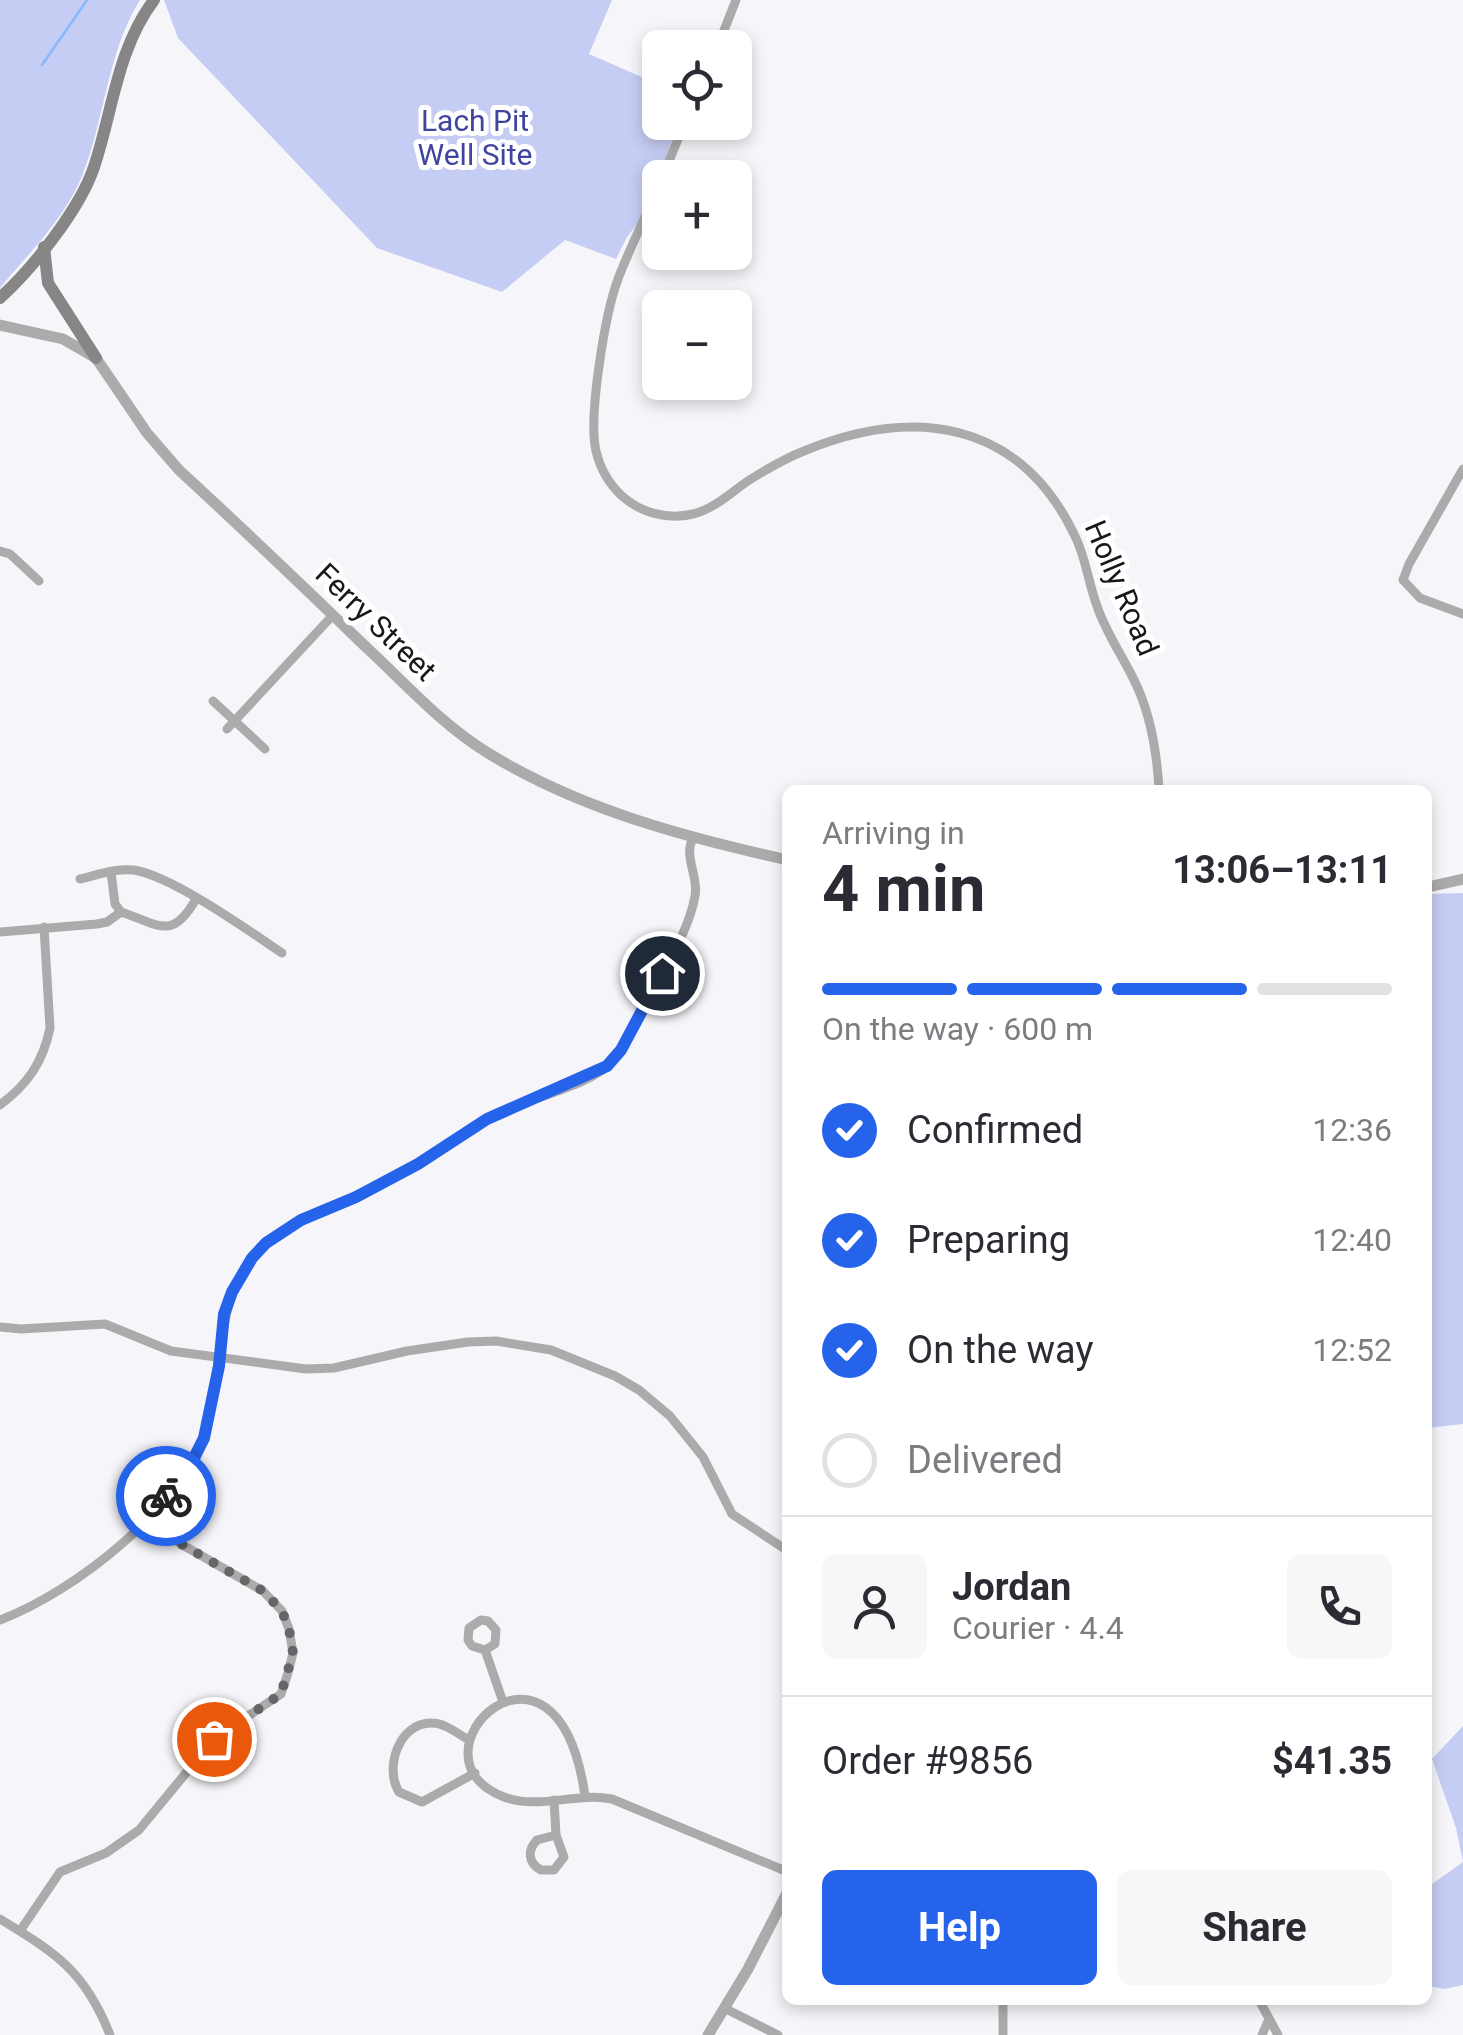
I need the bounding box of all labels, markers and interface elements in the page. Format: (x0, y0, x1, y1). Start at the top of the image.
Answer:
map controls (642, 30, 752, 400)
button: locate (642, 30, 752, 140)
park label: Lach Pit Well Site (418, 103, 532, 172)
button: + (642, 160, 752, 270)
button: − (642, 290, 752, 400)
street label: Holly Road (1078, 515, 1166, 661)
street label: Ferry Street (309, 556, 443, 688)
text: Arriving in (822, 814, 965, 852)
text: 13:06–13:11 (1172, 848, 1392, 892)
text: 4 min (822, 851, 985, 927)
pin (620, 931, 705, 1016)
icon: home (635, 946, 690, 1001)
text: On the way · 600 m (822, 1010, 1093, 1048)
icon: check (822, 1103, 877, 1158)
text: Confirmed (907, 1108, 1083, 1152)
text: 12:36 (1312, 1111, 1392, 1149)
icon: check (822, 1213, 877, 1268)
text: Preparing (907, 1218, 1070, 1262)
text: 12:40 (1312, 1221, 1392, 1259)
icon: check (822, 1323, 877, 1378)
text: On the way (907, 1328, 1093, 1372)
text: 12:52 (1312, 1331, 1392, 1369)
text: Delivered (907, 1438, 1063, 1482)
courier (116, 1446, 216, 1546)
icon: bike (139, 1469, 194, 1524)
button: person (822, 1554, 927, 1659)
button: phone (1287, 1554, 1392, 1659)
text: Jordan (952, 1565, 1071, 1609)
text: Courier · 4.4 (952, 1609, 1124, 1647)
pin (172, 1697, 257, 1782)
icon: bag (187, 1712, 242, 1767)
text: Order #9856 (822, 1739, 1033, 1783)
text: $41.35 (1272, 1739, 1392, 1783)
button: Help (822, 1870, 1097, 1985)
button: Share (1117, 1870, 1392, 1985)

